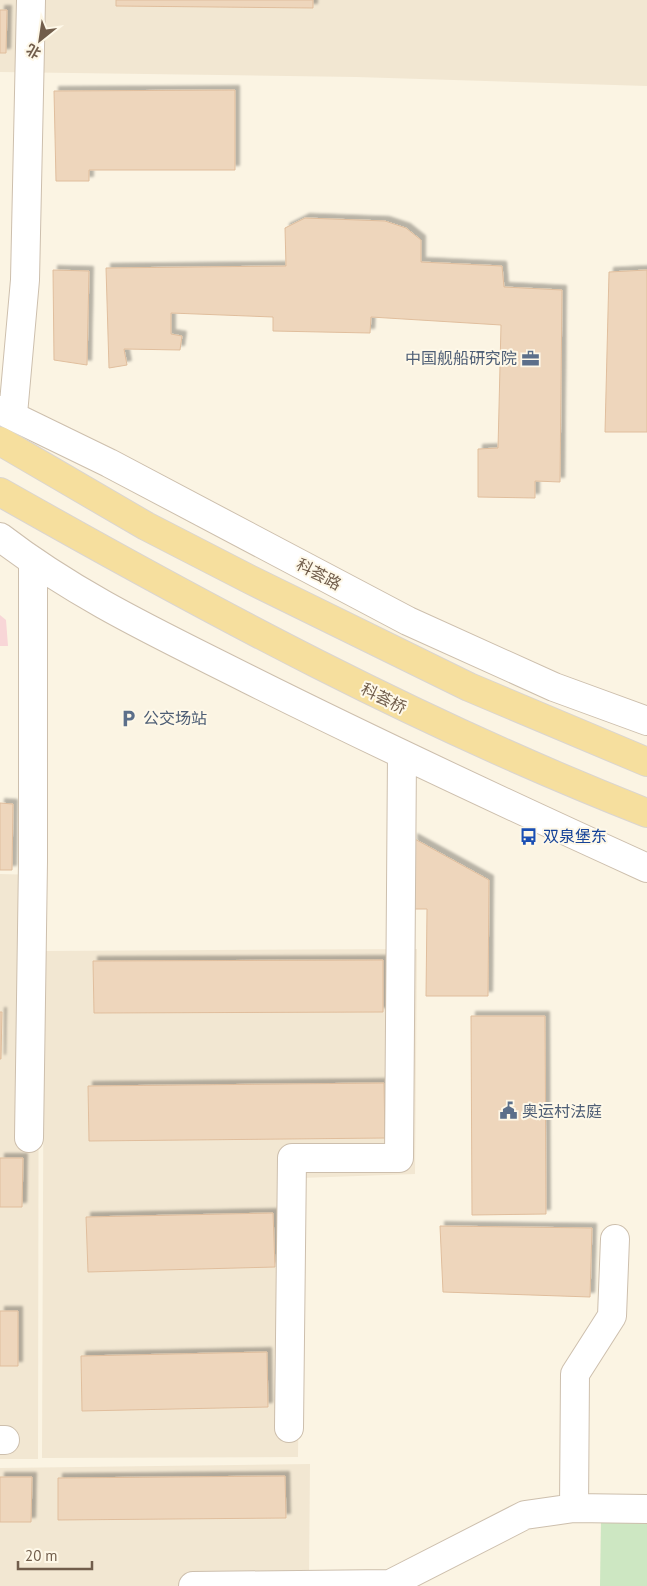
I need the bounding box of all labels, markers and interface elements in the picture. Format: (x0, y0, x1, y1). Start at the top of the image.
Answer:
north arrow (15, 15, 65, 65)
text: 北 (23, 40, 44, 63)
place label: 中国舰船研究院 (405, 348, 517, 368)
office icon: 中国舰船研究院 (521, 348, 541, 368)
street label: 科荟路 (293, 554, 345, 594)
street label: 科荟桥 (358, 678, 410, 718)
parking icon: 公交场站 (119, 708, 139, 728)
place label: 公交场站 (143, 708, 207, 728)
bus stop icon: 双泉堡东 (519, 826, 539, 846)
place label: 双泉堡东 (543, 826, 607, 846)
public building icon: 奥运村法庭 (498, 1101, 518, 1121)
place label: 奥运村法庭 (522, 1101, 602, 1121)
scale bar (18, 1538, 91, 1570)
text: 20 m (25, 1546, 58, 1565)

